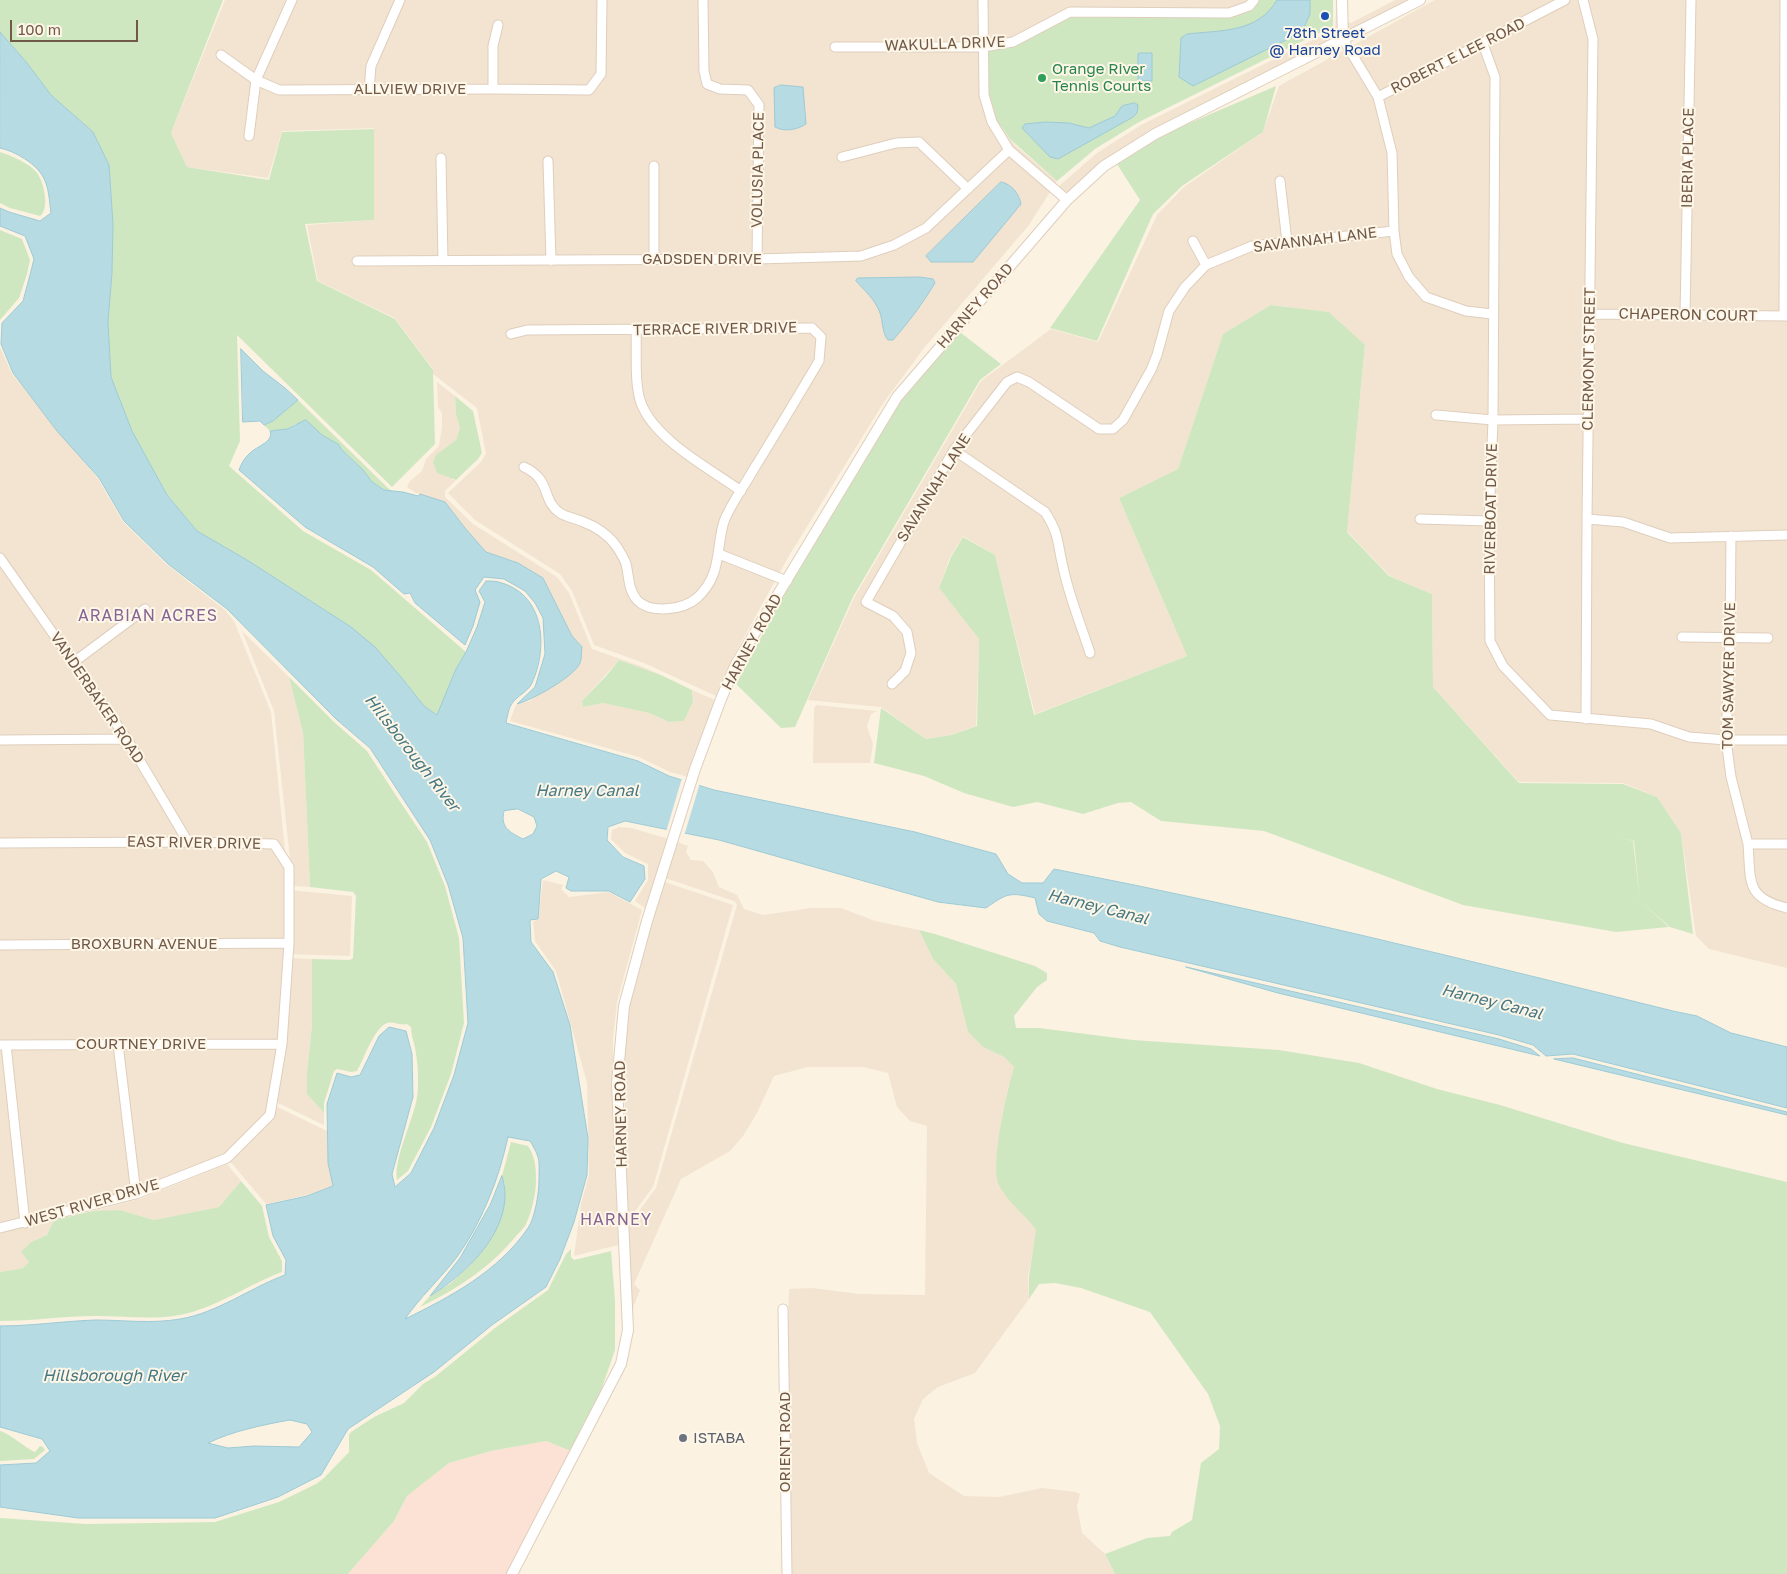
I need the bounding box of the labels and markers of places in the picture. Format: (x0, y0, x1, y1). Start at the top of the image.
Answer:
marker: 78th Street @ Harney Road (1319, 10, 1331, 22)
place label: 78th Street @ Harney Road (1269, 24, 1381, 59)
place label: Orange River Tennis Courts (1052, 60, 1151, 95)
marker: Orange River Tennis Courts (1036, 72, 1048, 84)
place label: ISTABA (693, 1429, 745, 1447)
marker: ISTABA (677, 1432, 689, 1444)

